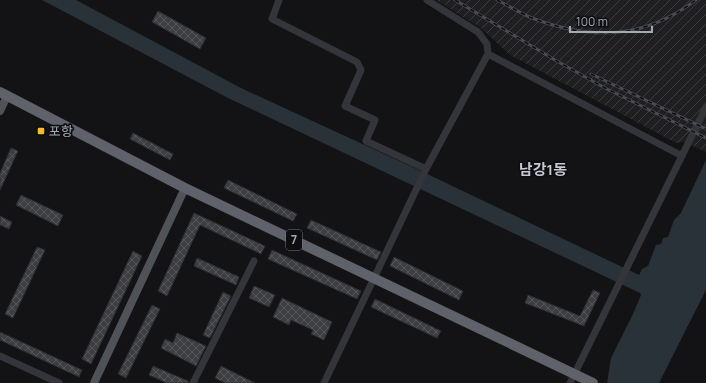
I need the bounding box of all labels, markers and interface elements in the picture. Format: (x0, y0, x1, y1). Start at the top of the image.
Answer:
scale bar (570, 8, 652, 34)
text: 100 m (576, 13, 608, 30)
place label: 포항 (49, 122, 73, 140)
marker: 포항 (36, 126, 46, 136)
district label: 남강1동 (519, 159, 567, 180)
road number: 7 (286, 230, 302, 250)

